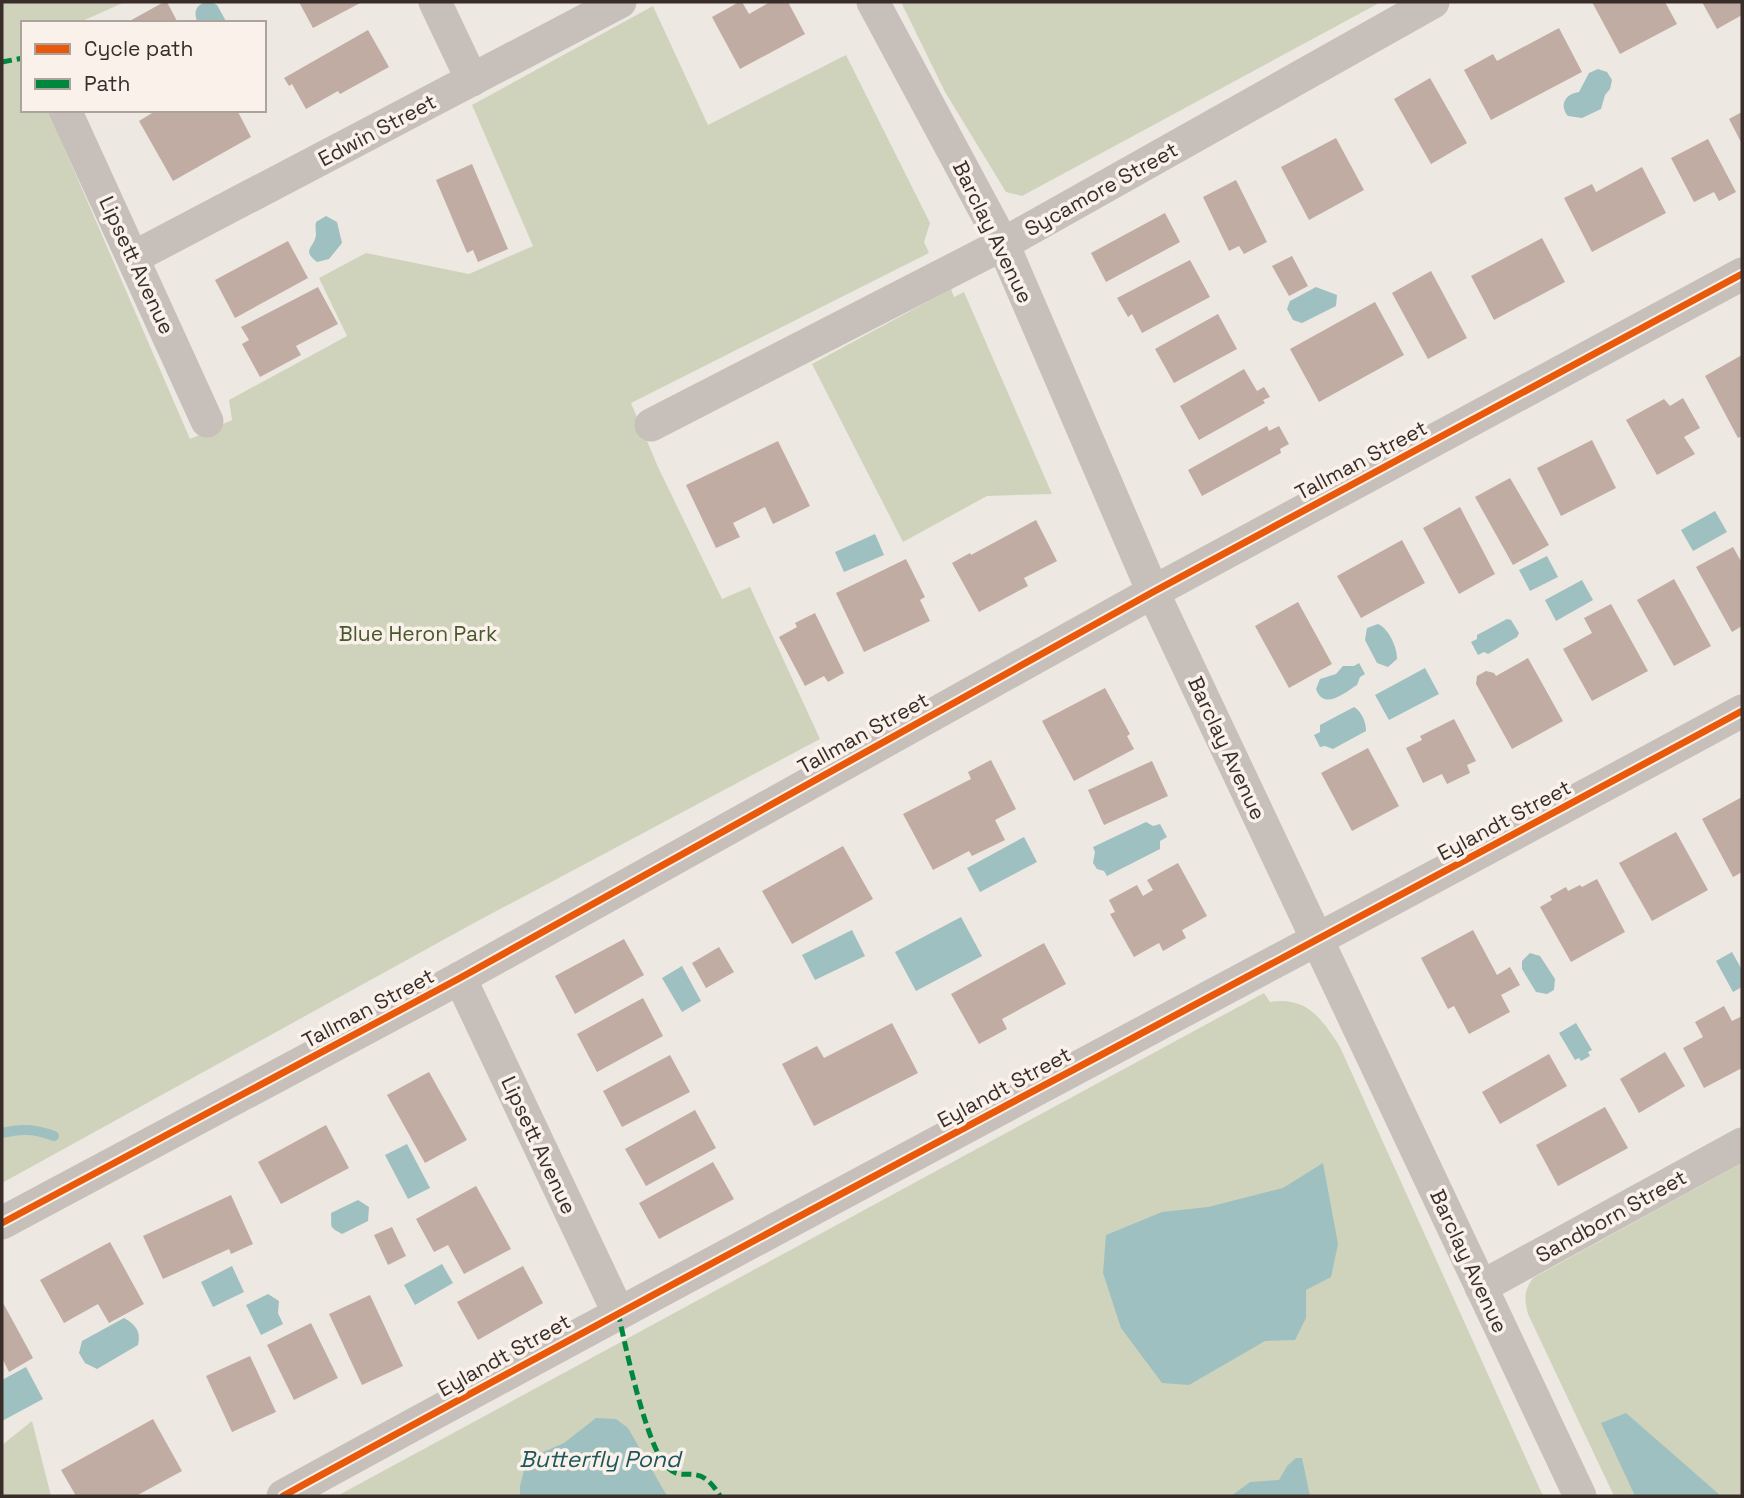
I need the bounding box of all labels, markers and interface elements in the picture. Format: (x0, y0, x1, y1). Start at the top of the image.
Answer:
legend (21, 21, 266, 112)
text: Cycle path (84, 35, 193, 62)
text: Path (84, 70, 130, 97)
street label: Edwin Street (313, 88, 441, 172)
street label: Sycamore Street (1020, 136, 1182, 242)
street label: Barclay Avenue (947, 156, 1039, 308)
street label: Lipsett Avenue (93, 192, 181, 338)
street label: Tallman Street (1290, 414, 1432, 506)
park label: Blue Heron Park (339, 620, 497, 647)
street label: Barclay Avenue (1182, 672, 1272, 824)
street label: Tallman Street (793, 686, 933, 780)
street label: Eylandt Street (1433, 773, 1575, 867)
street label: Tallman Street (297, 962, 439, 1054)
street label: Eylandt Street (933, 1040, 1075, 1134)
street label: Lipsett Avenue (495, 1072, 583, 1218)
street label: Sandborn Street (1531, 1163, 1691, 1269)
street label: Barclay Avenue (1424, 1185, 1514, 1337)
street label: Eylandt Street (433, 1307, 575, 1403)
water label: Butterfly Pond (519, 1444, 683, 1474)

